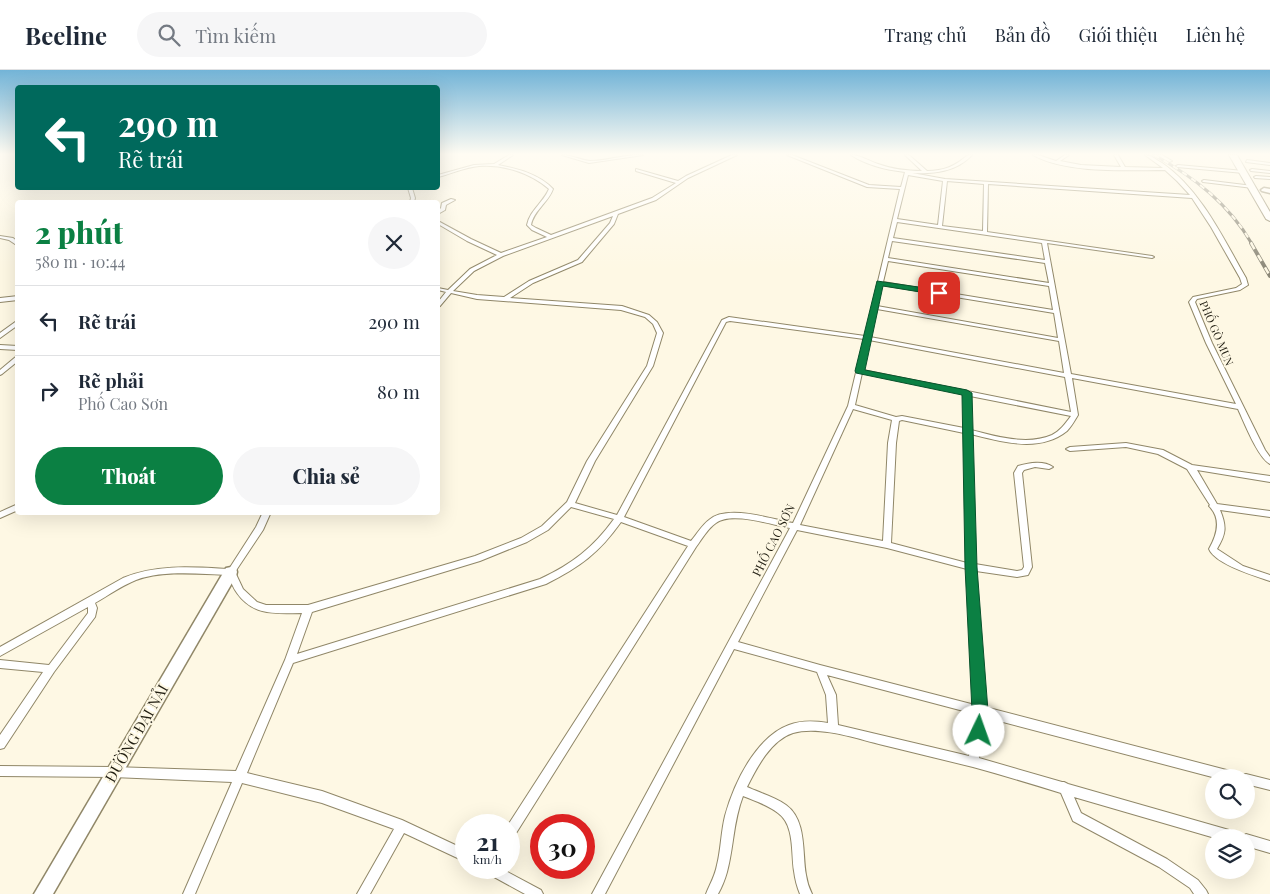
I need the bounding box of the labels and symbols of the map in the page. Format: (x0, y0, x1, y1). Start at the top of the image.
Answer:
pin (918, 272, 960, 314)
street label: PHỐ GÒ MUN (1197, 298, 1239, 368)
street label: PHỐ CAO SƠN (747, 500, 798, 579)
street label: ĐƯỜNG ĐẠI NẢI (100, 680, 172, 786)
position arrow (952, 704, 1004, 756)
speed limit sign: 30 (530, 814, 595, 879)

